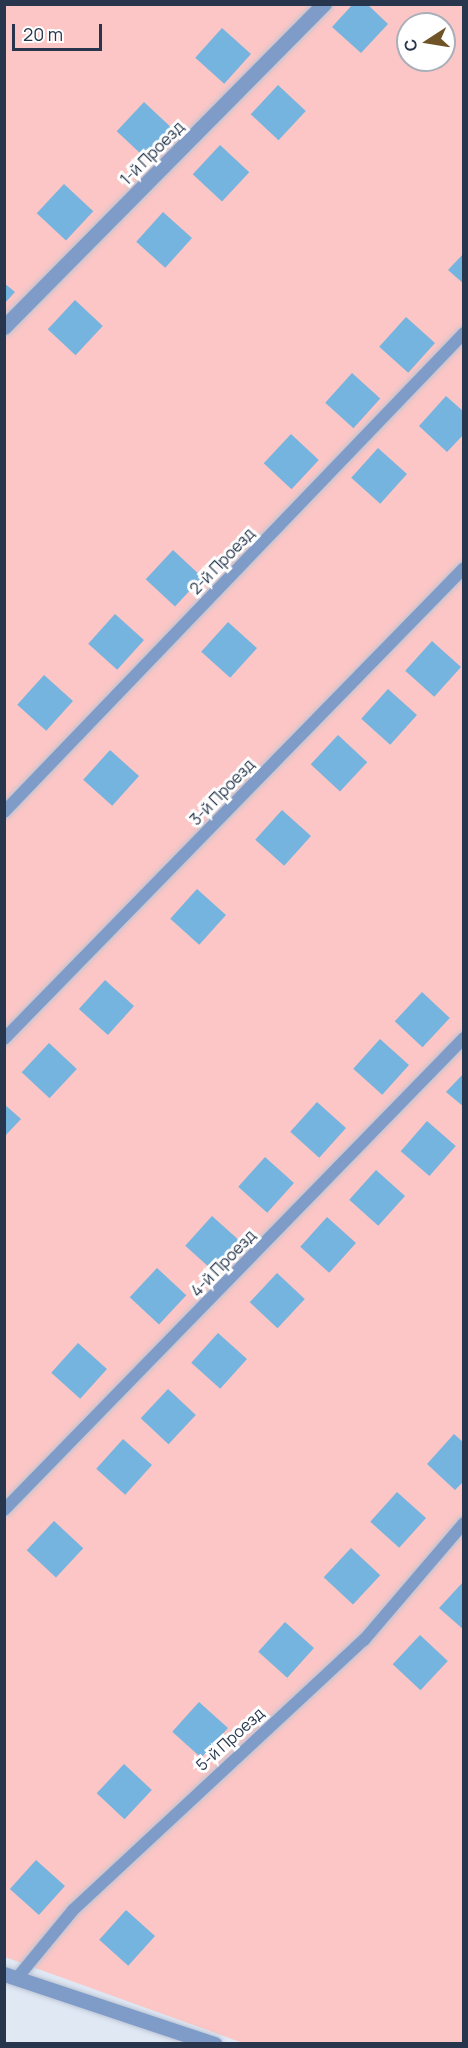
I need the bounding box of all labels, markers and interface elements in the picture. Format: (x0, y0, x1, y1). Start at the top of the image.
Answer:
scale bar (15, 12, 105, 50)
north arrow (396, 12, 456, 72)
text: 20 m (23, 22, 63, 46)
text: С (398, 37, 422, 53)
street label: 1-й Проезд (116, 117, 188, 189)
street label: 2-й Проезд (186, 524, 258, 598)
street label: 3-й Проезд (186, 755, 258, 829)
street label: 4-й Проезд (187, 1226, 259, 1300)
street label: 5-й Проезд (192, 1703, 268, 1775)

